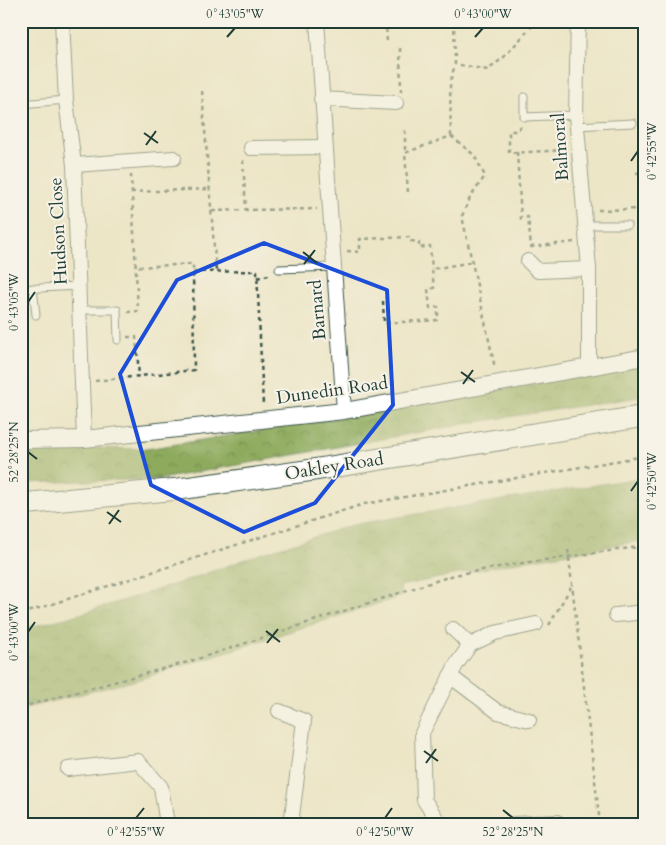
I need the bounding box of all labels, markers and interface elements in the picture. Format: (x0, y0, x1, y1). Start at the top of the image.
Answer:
text: 0°43'05"W (206, 6, 265, 22)
text: 0°43'00"W (454, 6, 513, 22)
street label: Balmoral (546, 112, 575, 182)
text: 0°42'55"W (644, 121, 660, 180)
street label: Hudson Close (43, 177, 74, 285)
text: 0°43'05"W (6, 272, 22, 331)
street label: Barnard (302, 278, 333, 341)
street label: Dunedin Road (275, 370, 390, 411)
text: 52°28'25"N (6, 421, 22, 482)
street label: Oakley Road (283, 446, 386, 487)
text: 0°42'50"W (644, 451, 660, 510)
text: 0°43'00"W (6, 602, 22, 661)
text: 0°42'55"W (107, 824, 166, 840)
text: 0°42'50"W (356, 824, 415, 840)
text: 52°28'25"N (483, 824, 544, 840)

